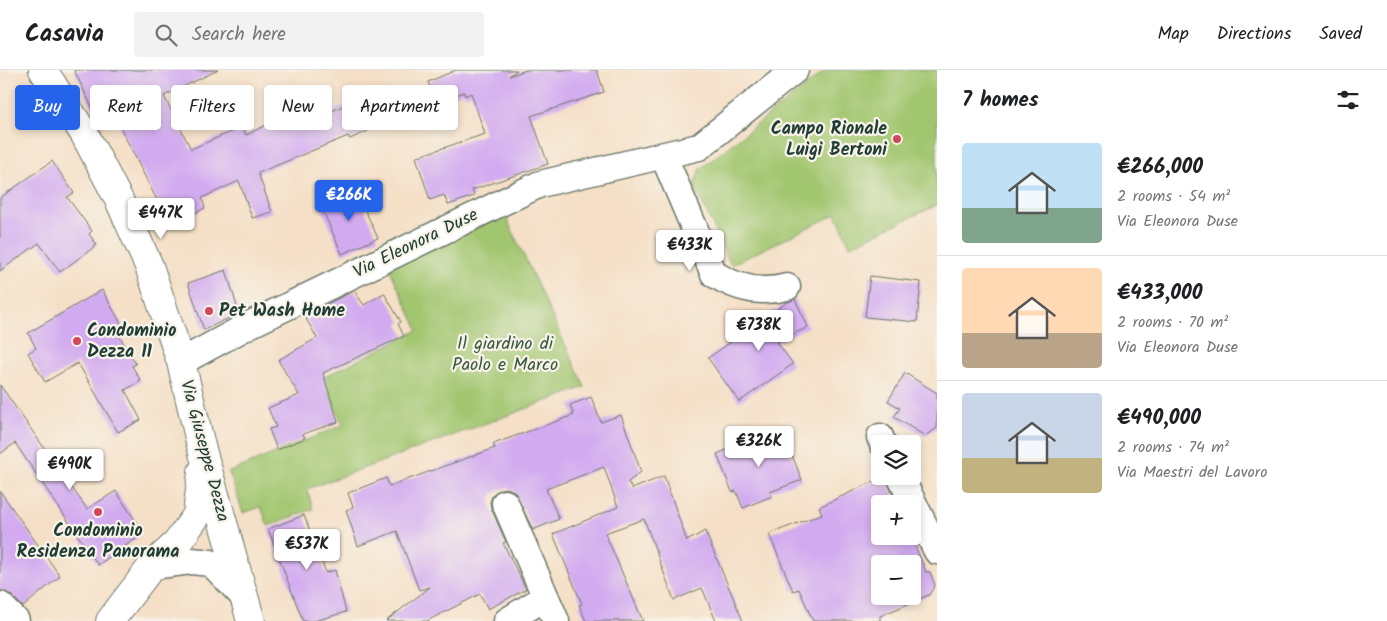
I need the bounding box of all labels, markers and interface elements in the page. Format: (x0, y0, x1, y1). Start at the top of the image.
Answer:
search box (134, 12, 484, 57)
text: Casavia (25, 15, 104, 54)
text: Search here (192, 20, 286, 50)
text: Map (1157, 20, 1189, 49)
text: Directions (1217, 20, 1291, 49)
text: Saved (1319, 20, 1362, 49)
icon: search (152, 21, 180, 49)
text: 7 homes (962, 84, 1039, 117)
chip: Buy (15, 85, 80, 130)
chip: Rent (90, 85, 161, 130)
chip: Filters (171, 85, 254, 130)
chip: New (264, 85, 332, 130)
chip: Apartment (342, 85, 458, 130)
icon: filters (1334, 86, 1362, 114)
place label: Campo Rionale Luigi Bertoni (771, 115, 887, 165)
marker: Campo Rionale Luigi Bertoni (891, 133, 903, 145)
text: €266,000 (1117, 151, 1203, 184)
icon: home (1002, 163, 1062, 223)
pin: €266K (314, 180, 384, 222)
text: €266K (326, 183, 372, 208)
text: 2 rooms · 54 m² (1117, 184, 1230, 209)
pin: €447K (126, 198, 196, 240)
text: €447K (139, 201, 183, 226)
street label: Via Eleonora Duse (348, 201, 484, 287)
text: Via Eleonora Duse (1117, 209, 1238, 234)
pin: €433K (655, 230, 725, 272)
text: €433K (667, 233, 713, 258)
text: €433,000 (1117, 277, 1203, 310)
icon: home (1002, 288, 1062, 348)
place label: Pet Wash Home (219, 297, 345, 326)
marker: Pet Wash Home (203, 305, 215, 317)
pin: €738K (724, 310, 794, 352)
text: 2 rooms · 70 m² (1117, 310, 1228, 335)
text: €738K (736, 313, 782, 338)
place label: Condominio Dezza 11 (87, 317, 176, 367)
park label: Il giardino di Paolo e Marco (452, 330, 558, 380)
marker: Condominio Dezza 11 (71, 335, 83, 347)
text: Via Eleonora Duse (1117, 335, 1238, 360)
street label: Via Giuseppe Dezza (171, 377, 237, 525)
text: €490,000 (1117, 402, 1201, 435)
icon: home (1002, 413, 1062, 473)
pin: €326K (724, 426, 794, 468)
text: €326K (736, 429, 782, 454)
map controls (871, 435, 921, 605)
button: layers (871, 435, 921, 485)
text: 2 rooms · 74 m² (1117, 435, 1229, 460)
pin: €490K (35, 448, 105, 491)
text: €490K (48, 452, 92, 477)
text: Via Maestri del Lavoro (1117, 460, 1267, 485)
button: + (871, 495, 921, 545)
marker: Condominio Residenza Panorama (92, 506, 104, 518)
place label: Condominio Residenza Panorama (17, 517, 179, 567)
pin: €537K (272, 528, 342, 571)
text: €537K (285, 532, 329, 557)
button: − (871, 555, 921, 605)

